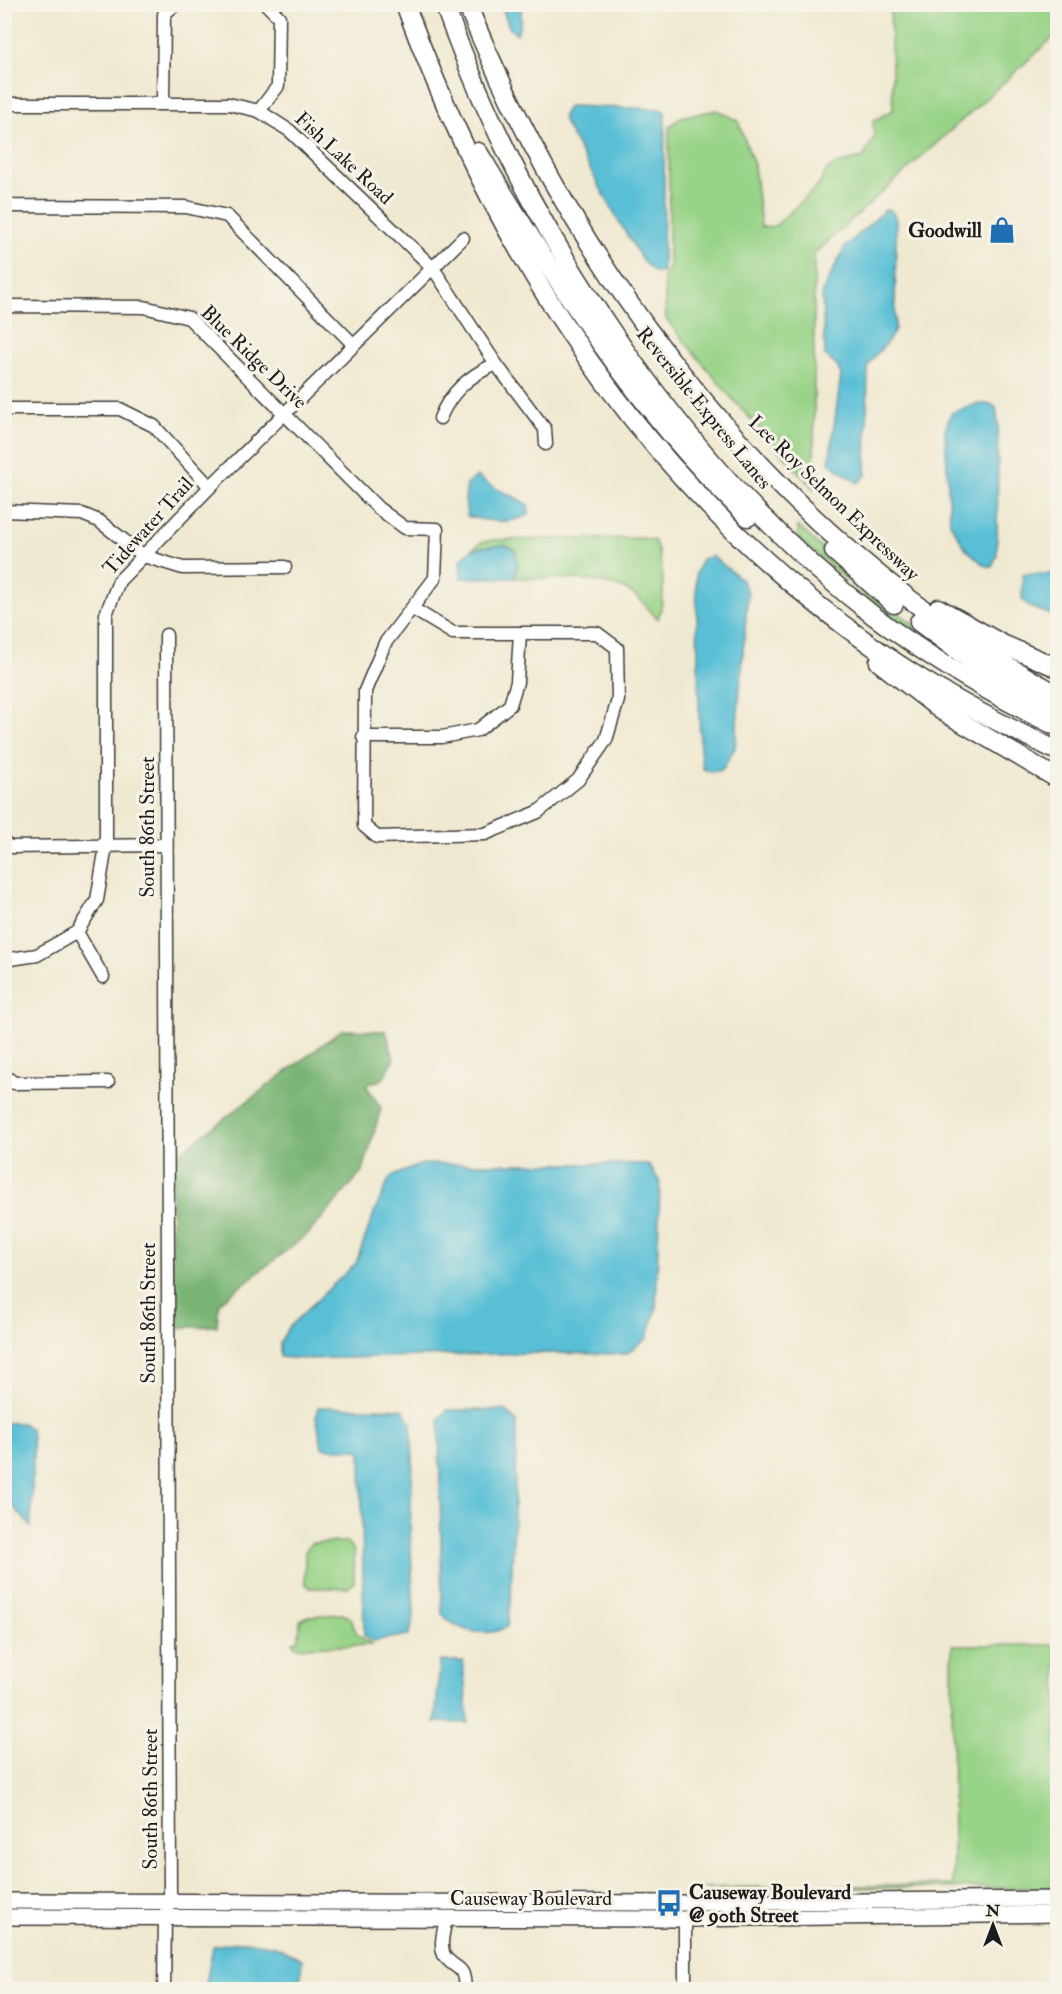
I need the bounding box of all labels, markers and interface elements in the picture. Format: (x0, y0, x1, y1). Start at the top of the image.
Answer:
street label: Fish Lake Road (290, 106, 399, 210)
shop icon: Goodwill (987, 215, 1017, 245)
place label: Goodwill (908, 218, 983, 243)
street label: Blue Ridge Drive (195, 300, 313, 414)
street label: Reversible Express Lanes (630, 322, 777, 495)
street label: Lee Roy Selmon Expressway (743, 410, 926, 588)
street label: Tidewater Trail (97, 472, 199, 580)
street label: South 86th Street (135, 756, 160, 898)
street label: South 86th Street (136, 1242, 161, 1384)
street label: South 86th Street (138, 1728, 163, 1870)
place label: Causeway Boulevard @ 90th Street (689, 1880, 851, 1928)
street label: Causeway Boulevard (450, 1886, 612, 1911)
bus stop icon: Causeway Boulevard @ 90th Street (654, 1888, 684, 1918)
north arrow (963, 1895, 1023, 1955)
text: N (985, 1901, 1001, 1921)

